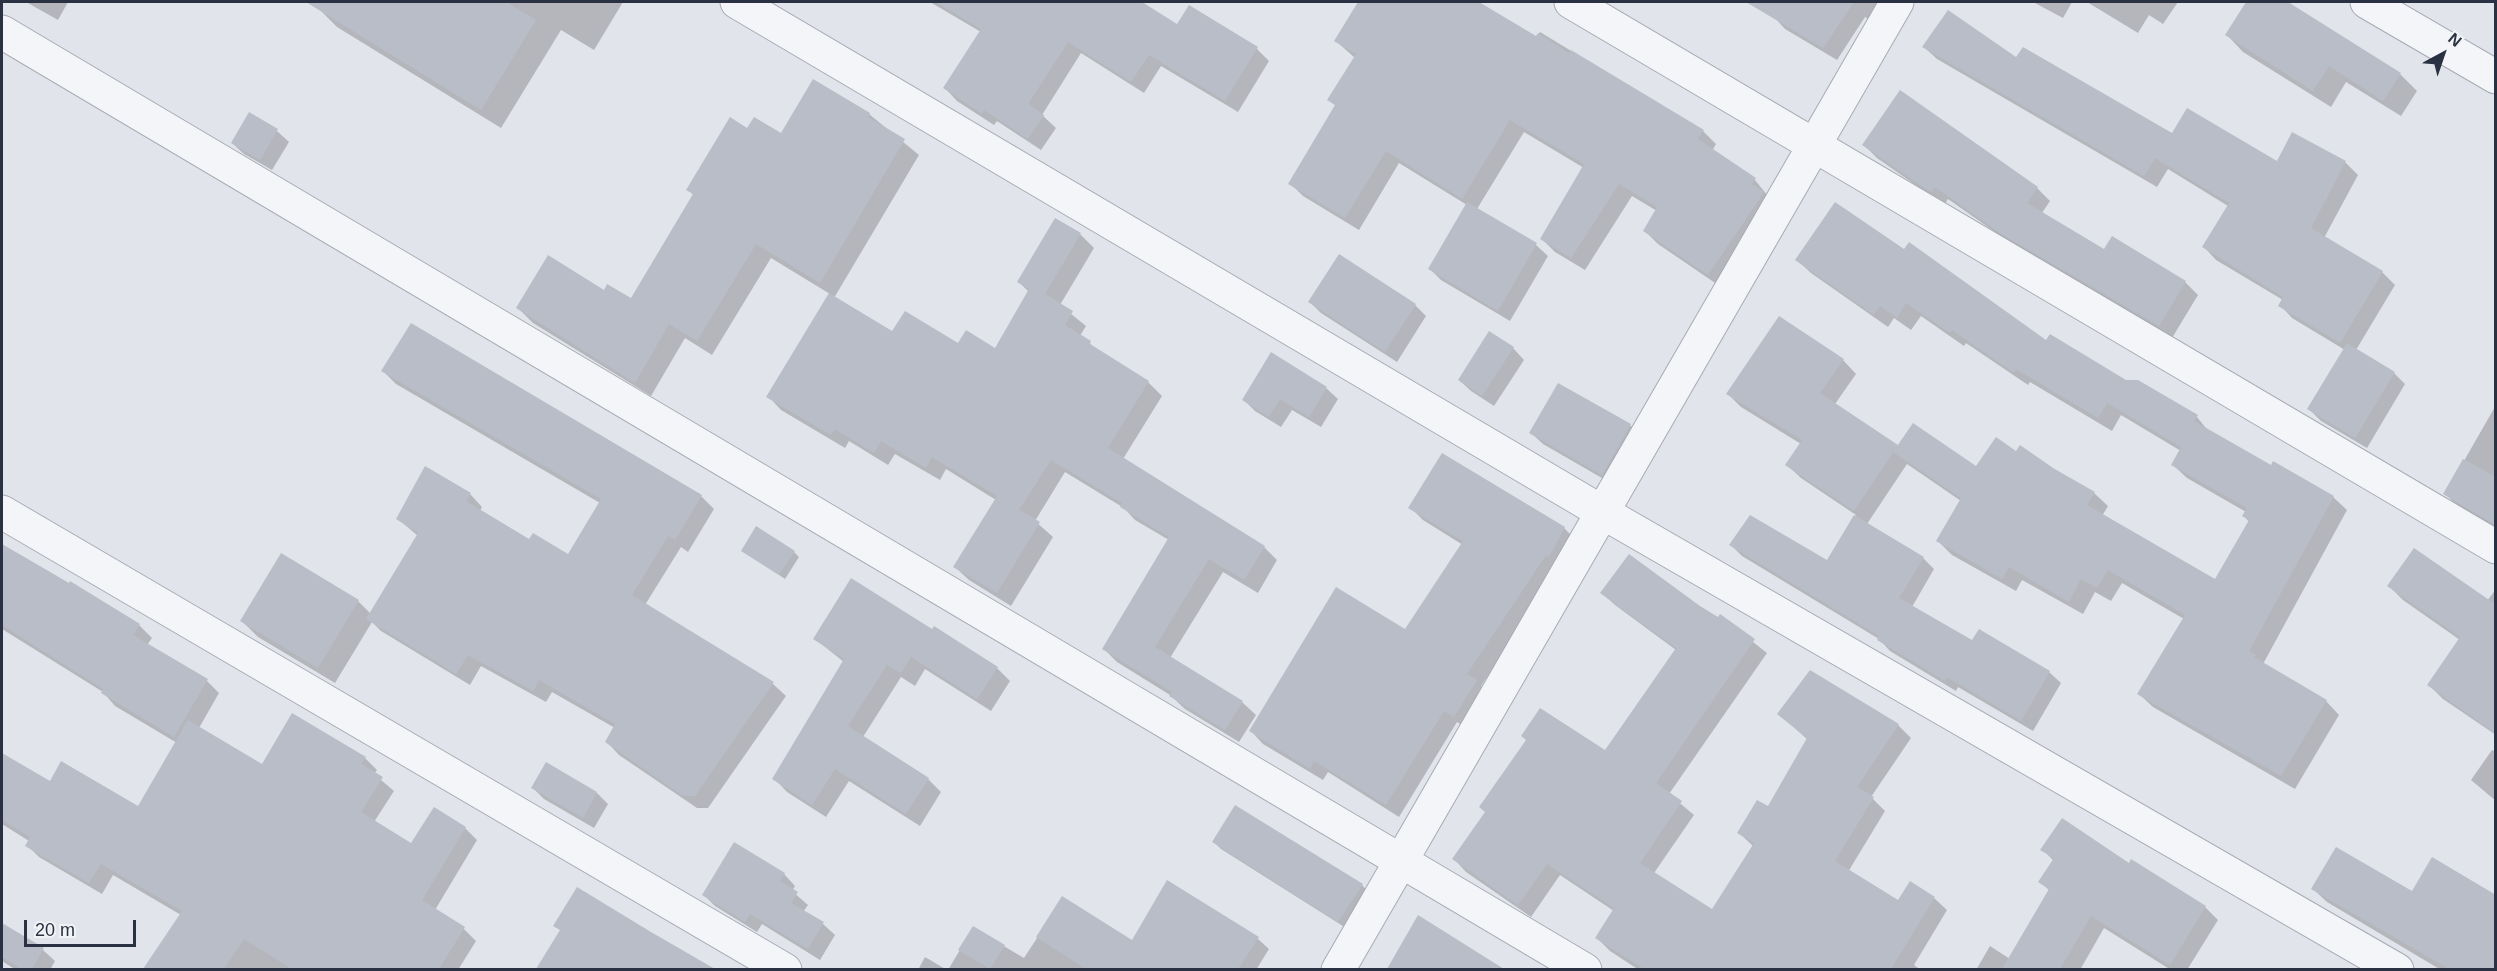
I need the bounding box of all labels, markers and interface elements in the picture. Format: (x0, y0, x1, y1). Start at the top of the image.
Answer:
north arrow (2413, 24, 2473, 84)
text: N (2445, 30, 2465, 50)
scale bar (27, 908, 140, 946)
text: 20 m (35, 920, 75, 940)

